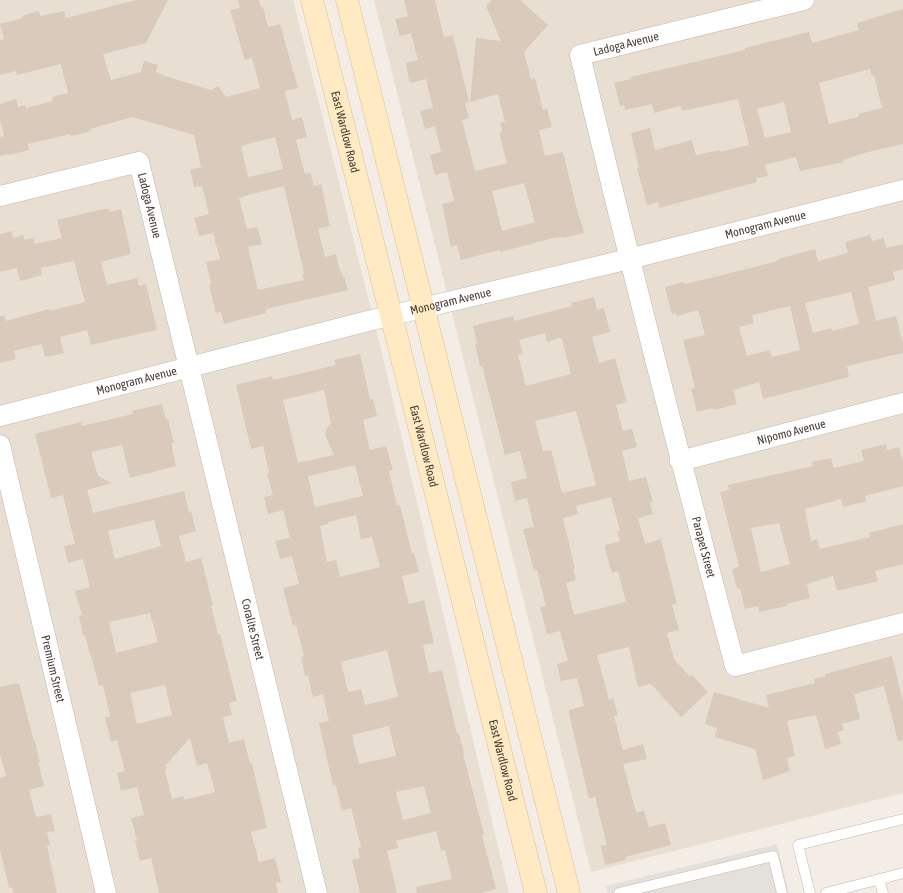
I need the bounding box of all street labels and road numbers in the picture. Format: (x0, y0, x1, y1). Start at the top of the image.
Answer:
street label: Ladoga Avenue (592, 29, 660, 59)
street label: East Wardlow Road (328, 90, 362, 174)
street label: Ladoga Avenue (135, 171, 164, 240)
street label: Monogram Avenue (724, 208, 807, 242)
street label: Monogram Avenue (409, 285, 493, 318)
street label: Monogram Avenue (95, 364, 178, 398)
street label: East Wardlow Road (407, 404, 441, 488)
street label: Nipomo Avenue (755, 416, 827, 448)
street label: Parapet Street (689, 515, 718, 580)
street label: Coralite Street (239, 597, 267, 662)
street label: Premium Street (38, 634, 68, 704)
street label: East Wardlow Road (486, 718, 520, 803)

